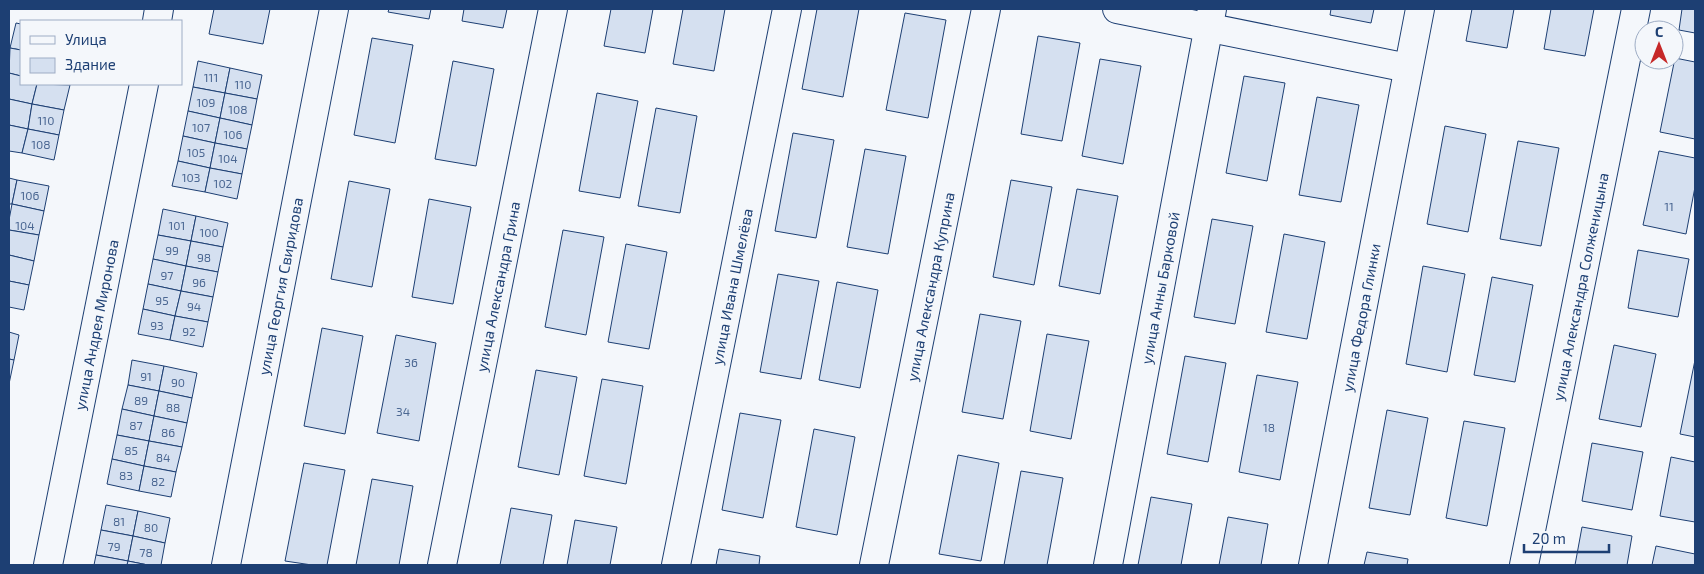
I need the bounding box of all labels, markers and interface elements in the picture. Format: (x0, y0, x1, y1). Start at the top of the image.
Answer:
legend (20, 20, 182, 85)
north arrow (1634, 20, 1684, 70)
text: С (1655, 23, 1663, 40)
text: Улица (65, 30, 107, 48)
text: Здание (65, 55, 116, 73)
house number: 111 (204, 70, 218, 84)
house number: 110 (235, 77, 251, 91)
house number: 109 (197, 95, 216, 109)
house number: 108 (228, 102, 248, 116)
house number: 110 (38, 113, 54, 127)
house number: 107 (192, 120, 210, 134)
house number: 106 (224, 127, 243, 141)
house number: 108 (31, 137, 51, 151)
house number: 105 (187, 145, 205, 159)
house number: 104 (218, 151, 238, 165)
house number: 103 (182, 170, 200, 184)
street label: улица Александра Солженицына (1548, 171, 1612, 402)
house number: 102 (214, 176, 233, 190)
house number: 106 (21, 188, 40, 202)
street label: улица Александра Куприна (902, 190, 958, 383)
street label: улица Георгия Свиридова (254, 196, 306, 377)
house number: 11 (1664, 199, 1674, 213)
street label: улица Александра Грина (472, 200, 523, 374)
street label: улица Ивана Шмелёва (707, 207, 756, 366)
street label: улица Анны Барковой (1137, 210, 1183, 366)
house number: 104 (15, 218, 35, 232)
house number: 101 (169, 218, 185, 232)
house number: 100 (199, 225, 219, 239)
street label: улица Андрея Миронова (70, 238, 122, 412)
street label: улица Федора Глинки (1338, 242, 1384, 394)
house number: 99 (165, 243, 179, 257)
house number: 98 (197, 250, 211, 264)
house number: 97 (160, 268, 174, 282)
house number: 96 (192, 275, 206, 289)
house number: 95 (155, 293, 169, 307)
house number: 94 (187, 299, 201, 313)
house number: 93 (150, 318, 164, 332)
house number: 92 (182, 324, 196, 338)
house number: 36 (404, 355, 418, 369)
house number: 91 (140, 369, 152, 383)
house number: 90 (171, 375, 185, 389)
house number: 89 (134, 393, 148, 407)
house number: 88 (166, 400, 180, 414)
house number: 34 (396, 404, 410, 418)
house number: 87 (129, 418, 143, 432)
house number: 18 (1263, 420, 1275, 434)
house number: 86 (161, 425, 175, 439)
house number: 85 (124, 443, 138, 457)
house number: 84 (156, 450, 170, 464)
house number: 83 (119, 468, 133, 482)
house number: 82 (151, 474, 165, 488)
house number: 81 (113, 514, 125, 528)
house number: 80 (144, 520, 158, 534)
scale bar (1524, 522, 1609, 554)
text: 20 m (1532, 529, 1566, 547)
house number: 79 (107, 539, 121, 553)
house number: 78 (139, 545, 153, 559)

